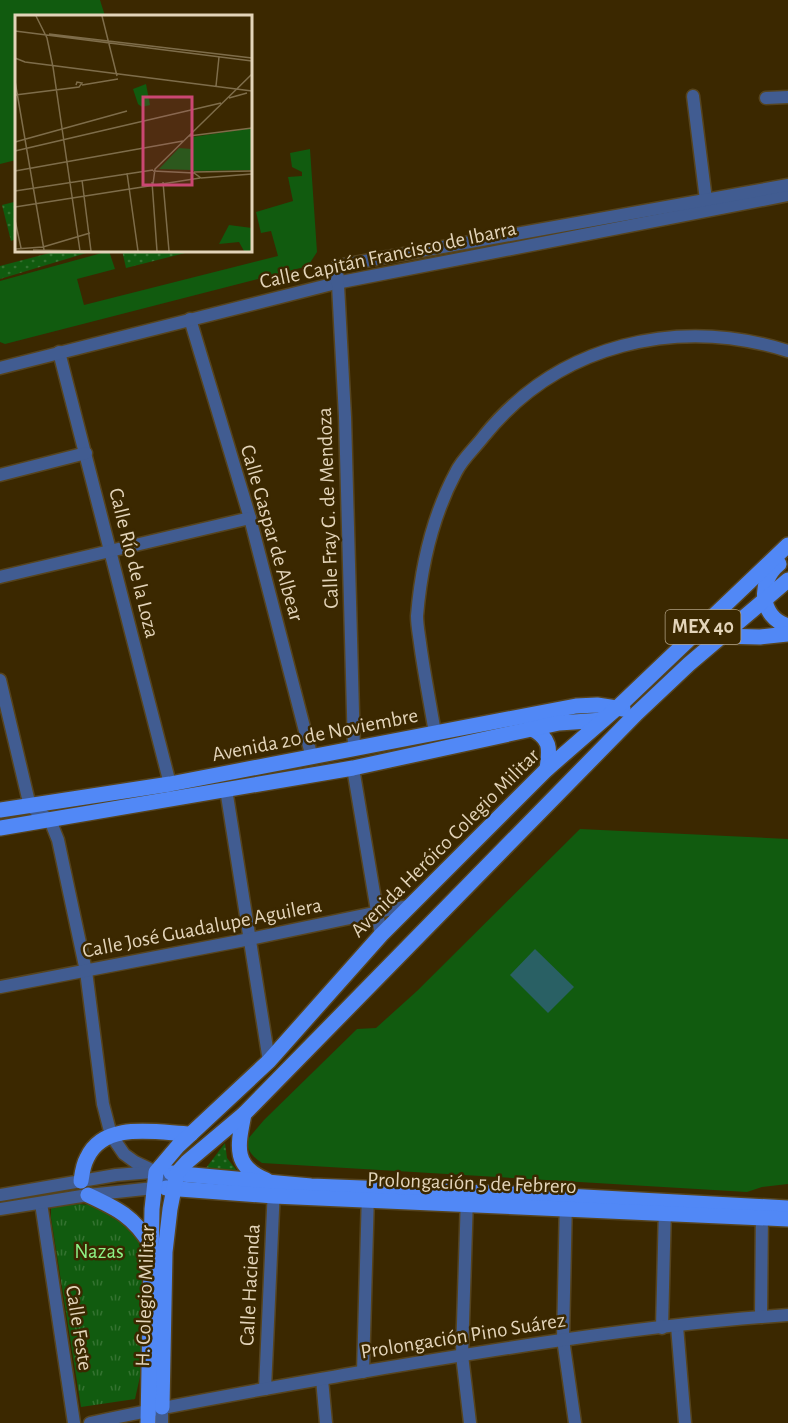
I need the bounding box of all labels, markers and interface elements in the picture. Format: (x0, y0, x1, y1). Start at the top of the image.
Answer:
inset map (15, 15, 252, 252)
street label: Calle Capitán Francisco de Ibarra (258, 217, 519, 293)
street label: Calle Fray G. de Mendoza (314, 407, 342, 609)
street label: Calle Gaspar de Albear (237, 442, 307, 624)
street label: Calle Río de la Loza (105, 486, 163, 640)
road number: MEX 40 (666, 610, 740, 644)
street label: Avenida 20 de Noviembre (210, 705, 420, 765)
street label: Avenida Heróico Colegio Militar (347, 745, 543, 941)
street label: Calle José Guadalupe Aguilera (80, 894, 324, 962)
street label: Prolongación 5 de Febrero (367, 1169, 577, 1197)
street label: Calle Hacienda (236, 1223, 264, 1346)
street label: H. Colegio Militar (132, 1225, 158, 1367)
park label: Nazas (74, 1241, 124, 1262)
street label: Calle Feste (62, 1284, 96, 1372)
street label: Prolongación Pino Suárez (359, 1309, 567, 1363)

